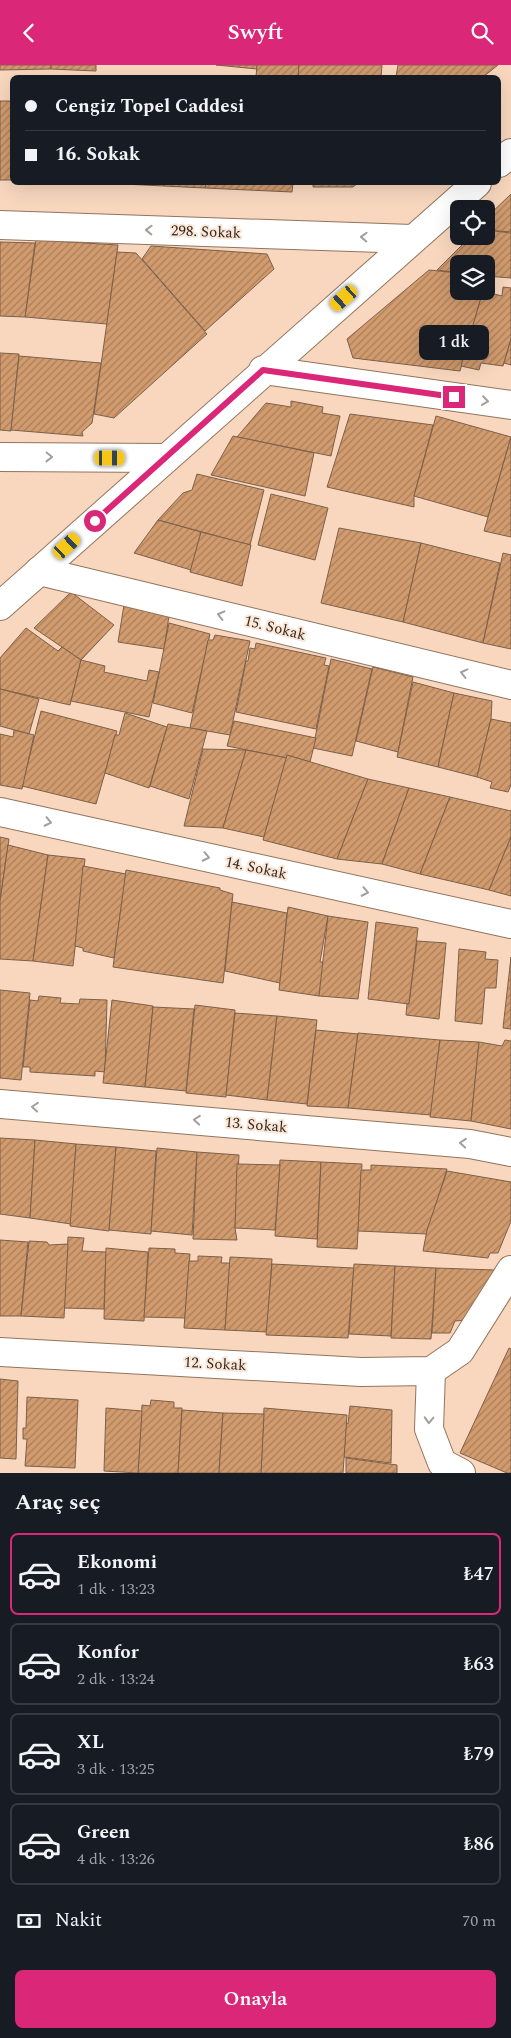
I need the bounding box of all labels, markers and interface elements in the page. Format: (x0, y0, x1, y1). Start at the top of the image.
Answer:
text: Swyft (228, 16, 283, 49)
icon: back (15, 19, 43, 47)
icon: search (468, 19, 496, 47)
text: Cengiz Topel Caddesi (55, 92, 244, 121)
text: 16. Sokak (55, 140, 140, 169)
map controls (450, 200, 495, 300)
button: locate (450, 200, 495, 245)
street label: 298. Sokak (171, 219, 241, 245)
one-way arrow (144, 224, 152, 235)
one-way arrow (359, 232, 367, 242)
button: layers (450, 255, 495, 300)
car (327, 282, 360, 314)
callout: 1 dk (419, 325, 489, 359)
text: 1 dk (438, 330, 470, 354)
route end (443, 386, 465, 408)
one-way arrow (481, 395, 489, 406)
car (95, 451, 125, 466)
one-way arrow (45, 452, 53, 462)
route start (84, 510, 106, 532)
car (50, 530, 83, 562)
street label: 15. Sokak (242, 609, 308, 647)
one-way arrow (216, 610, 225, 621)
one-way arrow (459, 668, 468, 679)
one-way arrow (43, 816, 52, 827)
street label: 14. Sokak (223, 850, 289, 886)
one-way arrow (202, 851, 211, 862)
one-way arrow (361, 886, 370, 897)
one-way arrow (30, 1101, 38, 1112)
street label: 13. Sokak (224, 1111, 288, 1139)
one-way arrow (192, 1115, 200, 1126)
one-way arrow (459, 1138, 467, 1149)
street label: 12. Sokak (183, 1351, 247, 1377)
one-way arrow (424, 1416, 434, 1424)
text: Araç seç (15, 1486, 100, 1519)
text: Ekonomi (77, 1548, 157, 1577)
icon: car (17, 1552, 62, 1597)
text: ₺47 (463, 1560, 494, 1589)
text: 1 dk · 13:23 (77, 1577, 155, 1601)
text: Konfor (77, 1638, 139, 1667)
icon: car (17, 1642, 62, 1687)
text: ₺63 (463, 1650, 494, 1679)
text: 2 dk · 13:24 (77, 1667, 155, 1691)
text: XL (77, 1728, 104, 1757)
icon: car (17, 1732, 62, 1777)
text: ₺79 (463, 1740, 494, 1769)
text: 3 dk · 13:25 (77, 1757, 155, 1781)
text: Green (77, 1818, 130, 1847)
icon: car (17, 1822, 62, 1867)
text: ₺86 (463, 1830, 494, 1859)
text: 4 dk · 13:26 (77, 1847, 155, 1871)
text: Nakit (55, 1906, 102, 1935)
icon: cash (15, 1907, 43, 1935)
text: 70 m (462, 1909, 496, 1933)
button: Onayla (15, 1970, 496, 2028)

